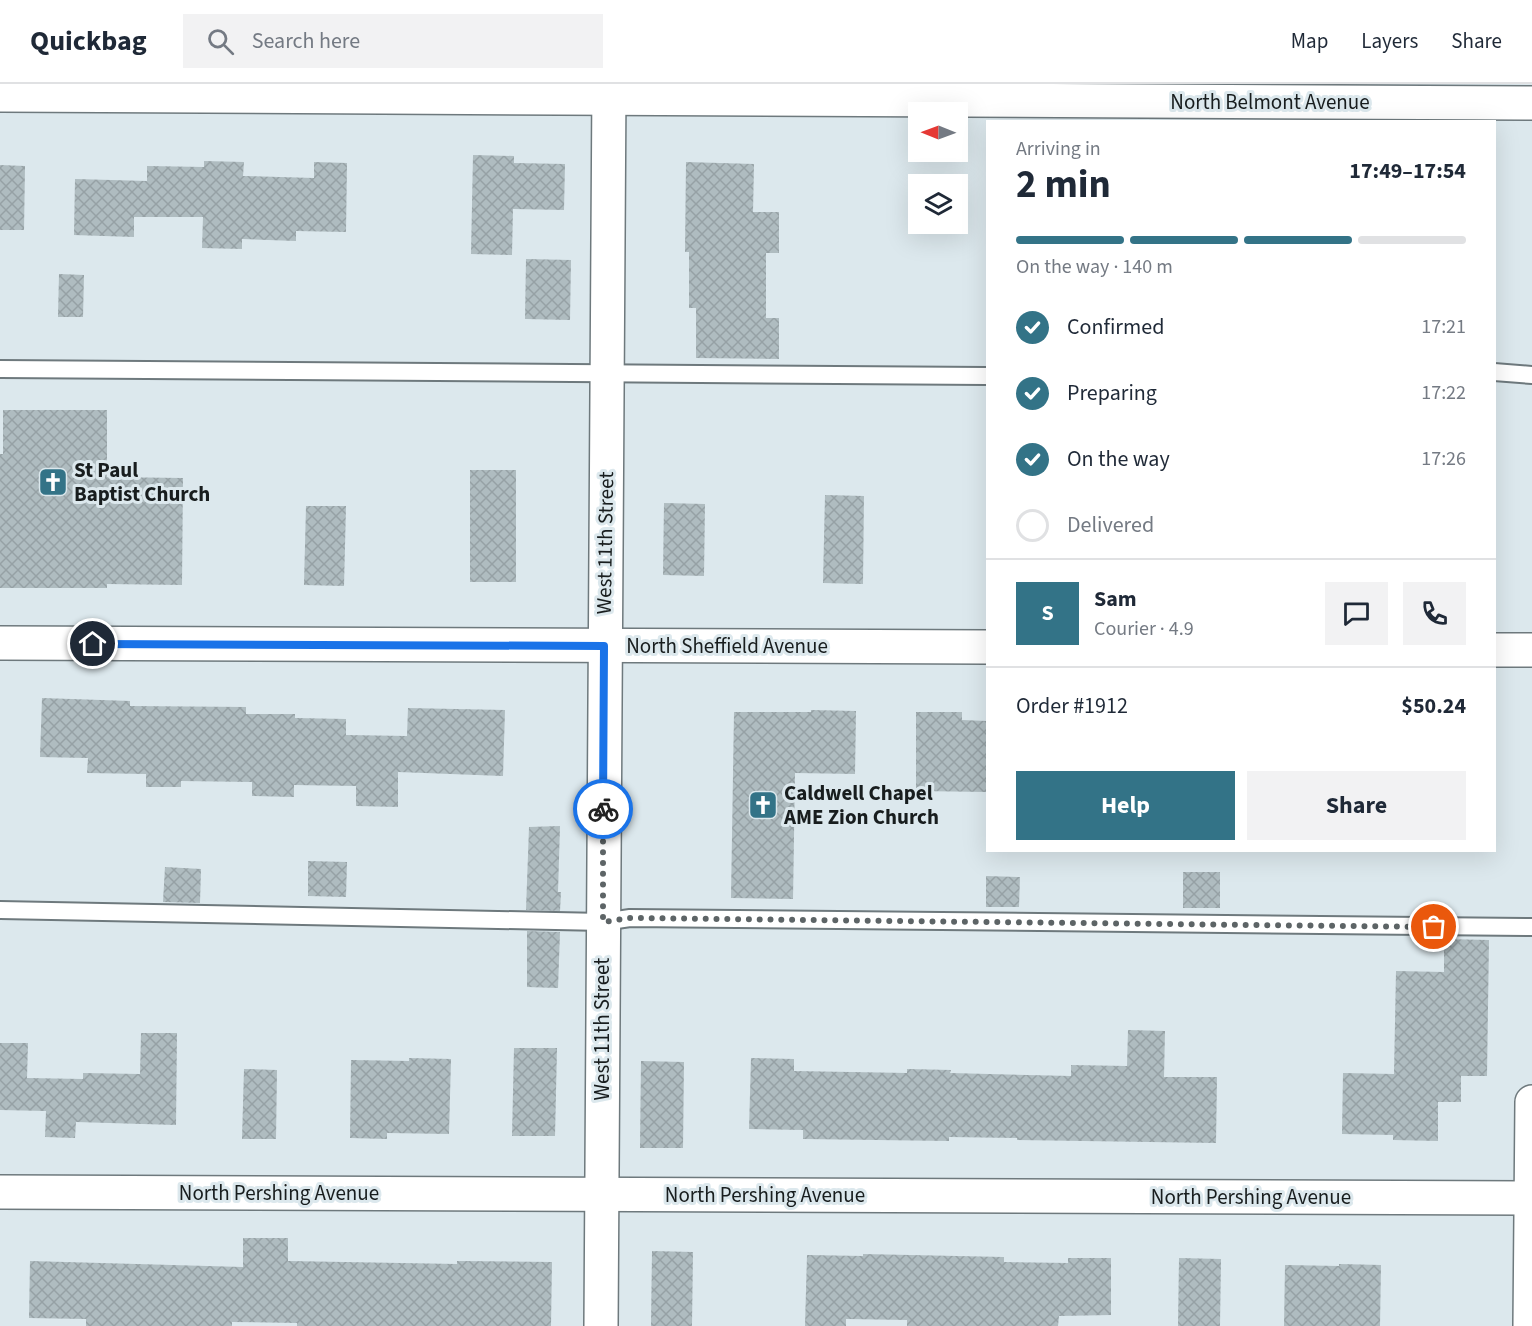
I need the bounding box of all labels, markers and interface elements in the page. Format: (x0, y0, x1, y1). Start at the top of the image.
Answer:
search box (183, 14, 603, 68)
text: Quickbag (30, 21, 147, 61)
icon: search (204, 25, 237, 58)
text: Search here (252, 25, 360, 57)
text: Map (1291, 26, 1328, 56)
text: Layers (1361, 26, 1418, 56)
text: Share (1451, 26, 1502, 56)
street label: North Belmont Avenue (1170, 87, 1370, 117)
north arrow (908, 102, 968, 162)
map controls (908, 102, 968, 234)
text: Arriving in (1016, 135, 1101, 163)
text: 17:49–17:54 (1349, 155, 1466, 187)
text: 2 min (1016, 157, 1111, 213)
button: layers (908, 174, 968, 234)
text: On the way · 140 m (1016, 253, 1173, 281)
icon: check (1016, 311, 1049, 344)
text: Confirmed (1067, 311, 1164, 343)
text: 17:21 (1421, 313, 1466, 341)
icon: check (1016, 377, 1049, 410)
text: Preparing (1067, 377, 1157, 409)
text: 17:22 (1421, 379, 1466, 407)
icon: check (1016, 443, 1049, 476)
text: On the way (1067, 443, 1170, 475)
text: 17:26 (1421, 445, 1466, 473)
place label: St Paul Baptist Church (74, 455, 210, 509)
church icon: St Paul Baptist Church (37, 466, 69, 498)
street label: West 11th Street (589, 471, 621, 615)
text: Delivered (1067, 509, 1154, 541)
button: chat (1325, 582, 1388, 645)
button: phone (1403, 582, 1466, 645)
text: Sam (1094, 583, 1137, 615)
text: S (1041, 597, 1054, 629)
text: Courier · 4.9 (1094, 615, 1194, 643)
pin (67, 618, 118, 669)
icon: home (76, 627, 109, 660)
street label: North Sheffield Avenue (626, 631, 828, 661)
text: Order #1912 (1016, 690, 1128, 722)
text: $50.24 (1401, 690, 1466, 722)
button: Help (1016, 771, 1235, 840)
button: Share (1247, 771, 1466, 840)
place label: Caldwell Chapel AME Zion Church (783, 778, 939, 832)
courier (573, 779, 633, 839)
church icon: Caldwell Chapel AME Zion Church (747, 789, 779, 821)
icon: bike (587, 793, 620, 826)
pin (1408, 901, 1459, 952)
icon: bag (1417, 910, 1450, 943)
street label: West 11th Street (587, 958, 617, 1100)
street label: North Pershing Avenue (179, 1178, 379, 1208)
street label: North Pershing Avenue (665, 1180, 865, 1210)
street label: North Pershing Avenue (1151, 1182, 1351, 1212)

